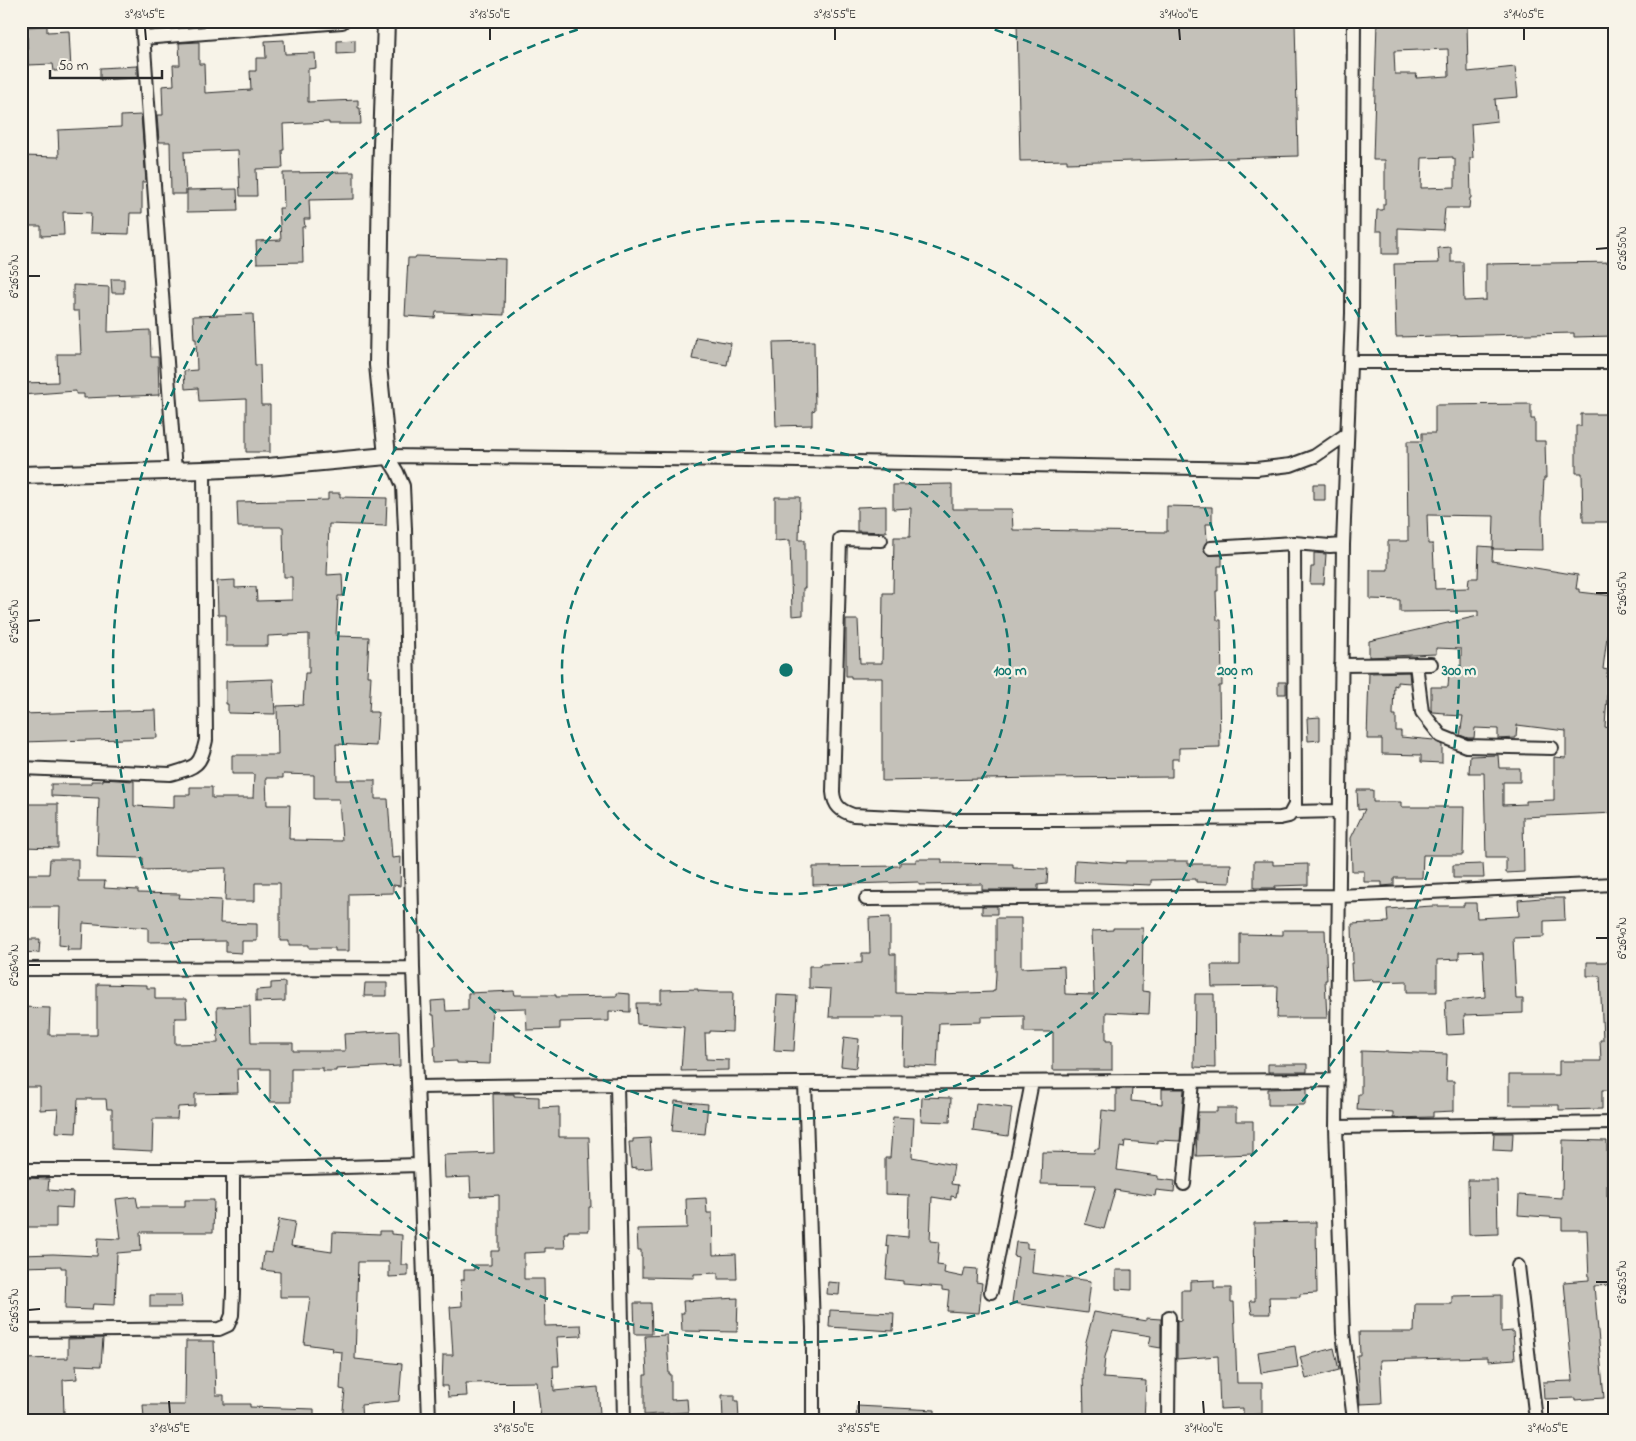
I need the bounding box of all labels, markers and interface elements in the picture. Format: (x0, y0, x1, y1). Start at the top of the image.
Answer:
text: 3°13'45"E (125, 6, 165, 24)
text: 3°13'50"E (470, 6, 510, 24)
text: 3°13'55"E (814, 6, 856, 24)
text: 3°14'00"E (1160, 6, 1198, 24)
text: 3°14'05"E (1504, 6, 1544, 24)
scale bar (50, 48, 162, 80)
text: 50 m (58, 55, 89, 77)
text: 6°26'50"N (1614, 226, 1632, 270)
text: 6°26'50"N (6, 254, 24, 298)
text: 6°26'45"N (1614, 571, 1632, 615)
text: 6°26'45"N (6, 599, 24, 643)
text: 100 m (993, 660, 1027, 682)
text: 200 m (1216, 660, 1253, 682)
text: 300 m (1441, 660, 1477, 682)
centre of rings (777, 661, 795, 679)
text: 6°26'40"N (1614, 917, 1632, 959)
text: 6°26'40"N (6, 944, 24, 986)
text: 6°26'35"N (1614, 1260, 1632, 1304)
text: 6°26'35"N (6, 1288, 24, 1332)
text: 3°13'45"E (150, 1420, 190, 1438)
text: 3°13'50"E (494, 1420, 534, 1438)
text: 3°13'55"E (838, 1420, 880, 1438)
text: 3°14'00"E (1185, 1420, 1223, 1438)
text: 3°14'05"E (1528, 1420, 1568, 1438)

